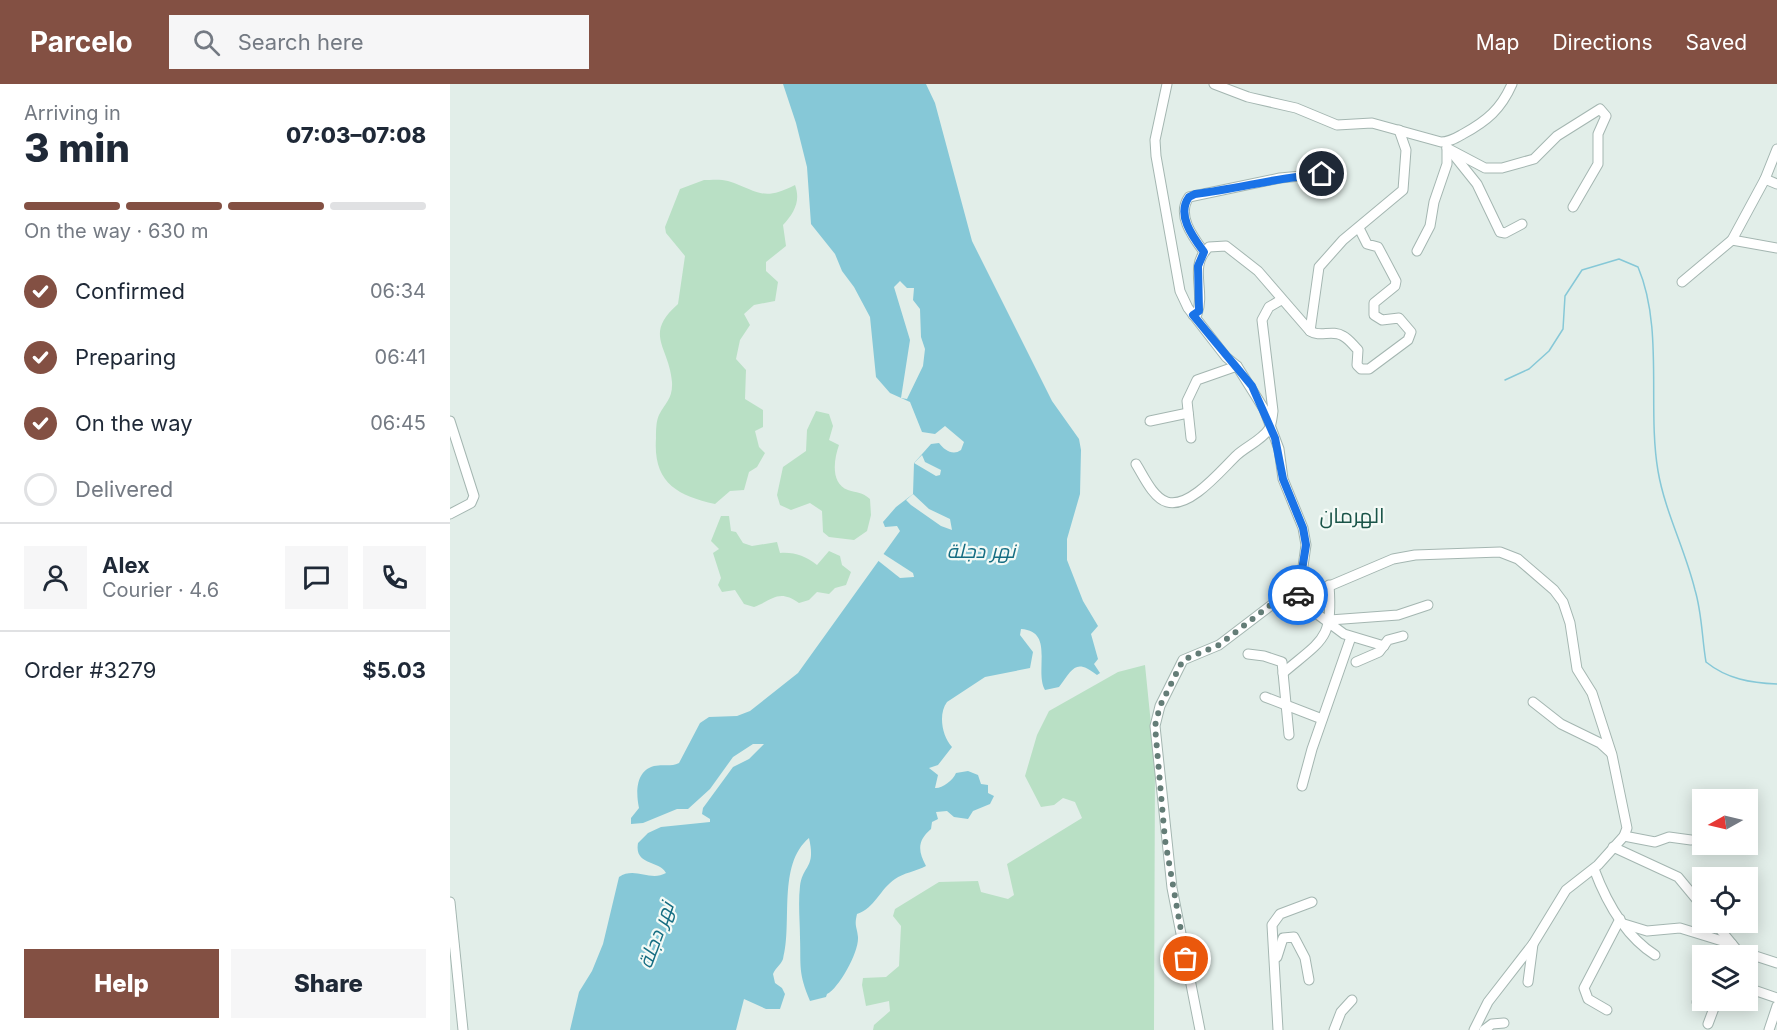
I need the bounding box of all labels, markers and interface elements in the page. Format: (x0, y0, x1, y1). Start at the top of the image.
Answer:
search box (169, 15, 589, 69)
text: Parcelo (30, 25, 133, 59)
icon: search (190, 26, 223, 59)
text: Search here (238, 29, 363, 55)
text: Map (1476, 30, 1519, 55)
text: Directions (1552, 30, 1653, 55)
text: Saved (1686, 30, 1747, 55)
text: Arriving in (24, 101, 121, 125)
text: 07:03–07:08 (286, 122, 426, 148)
text: 3 min (24, 124, 130, 171)
pin (1296, 148, 1347, 199)
icon: home (1305, 157, 1338, 190)
text: On the way · 630 m (24, 219, 208, 243)
icon: check (24, 275, 57, 308)
text: Confirmed (75, 278, 185, 304)
text: 06:34 (370, 279, 426, 303)
icon: check (24, 341, 57, 374)
text: Preparing (75, 344, 176, 370)
text: 06:41 (375, 345, 426, 369)
icon: check (24, 407, 57, 440)
text: On the way (75, 410, 193, 436)
text: 06:45 (370, 411, 426, 435)
text: Delivered (75, 476, 173, 502)
district label: الهرمان (1319, 503, 1385, 529)
water label: نهر دجلة (947, 539, 1018, 563)
button: person (24, 546, 87, 609)
button: chat (285, 546, 348, 609)
button: phone (363, 546, 426, 609)
text: Alex (102, 552, 150, 578)
courier (1268, 565, 1328, 625)
text: Courier · 4.6 (102, 578, 219, 602)
icon: car (1282, 579, 1315, 612)
text: Order #3279 (24, 657, 156, 683)
text: $5.03 (362, 657, 426, 683)
north arrow (1692, 789, 1758, 855)
map controls (1692, 789, 1758, 1011)
button: locate (1692, 867, 1758, 933)
water label: نهر دجلة (633, 896, 680, 971)
pin (1160, 933, 1211, 984)
icon: bag (1169, 942, 1202, 975)
button: layers (1692, 945, 1758, 1011)
button: Help (24, 949, 219, 1018)
button: Share (231, 949, 426, 1018)

